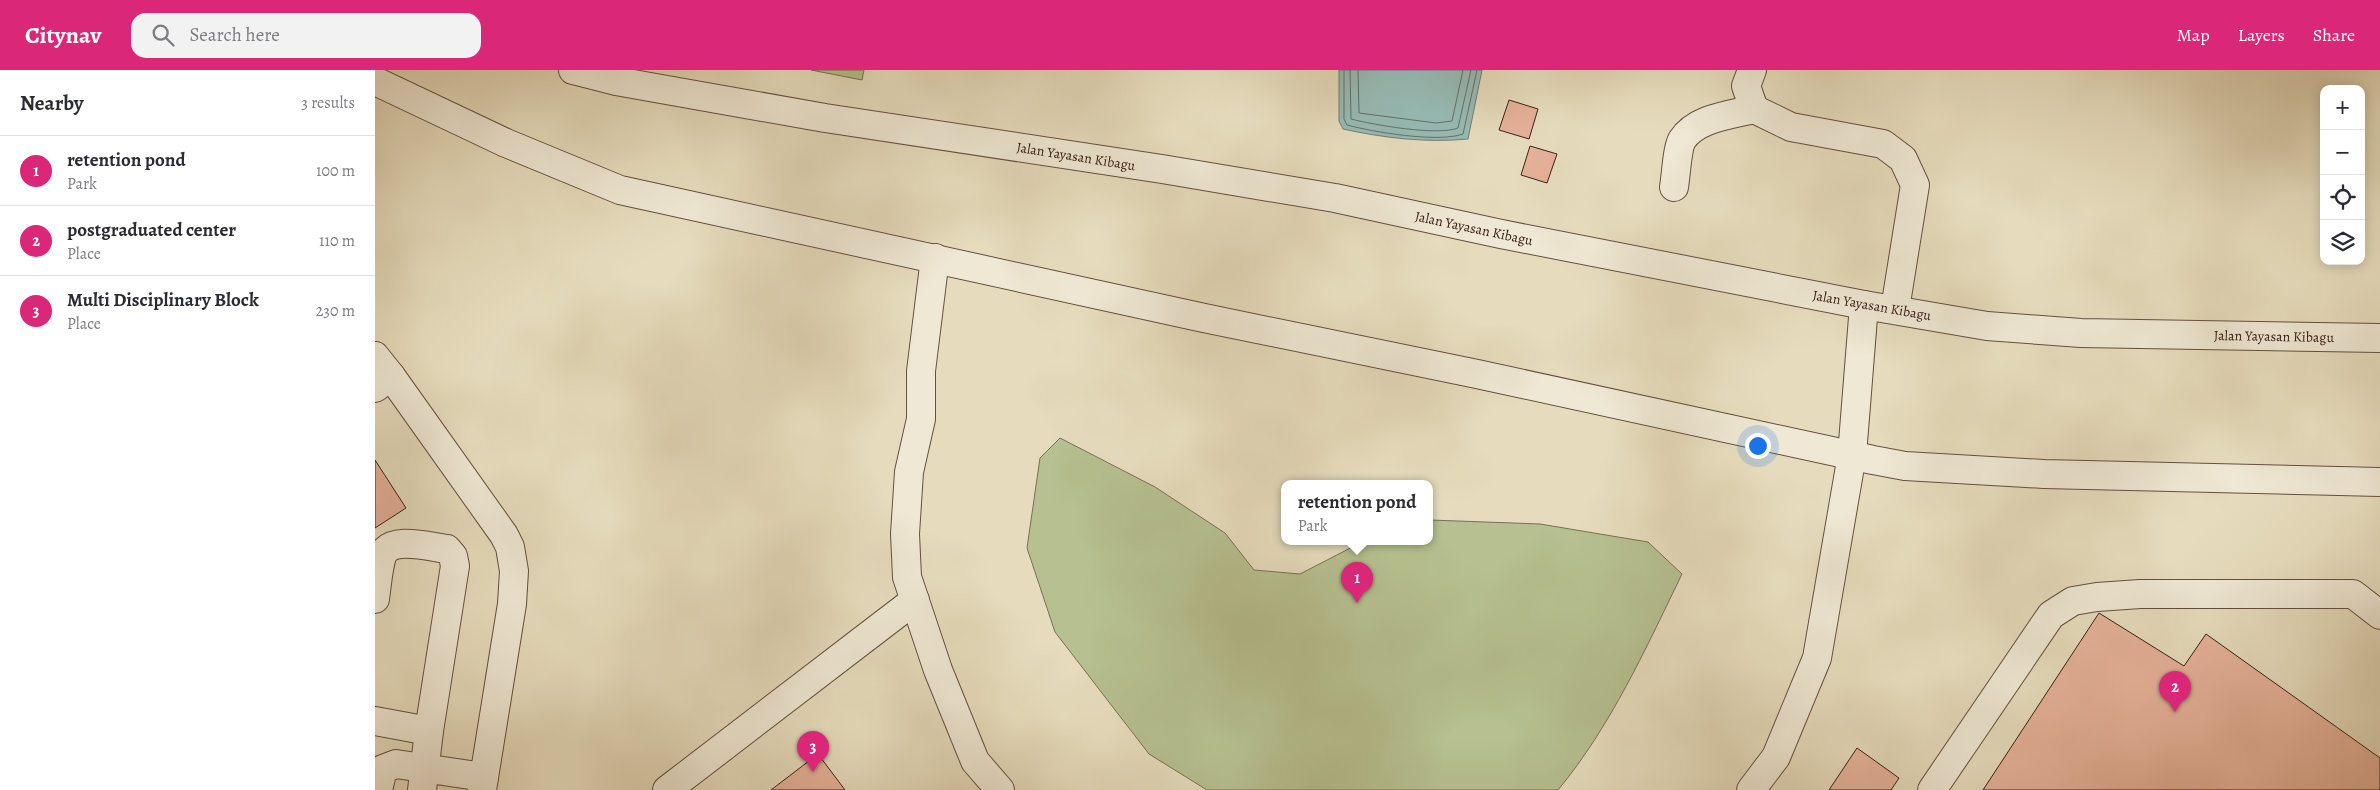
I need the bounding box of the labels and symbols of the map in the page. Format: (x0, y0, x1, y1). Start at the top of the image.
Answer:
street label: Jalan Yayasan Kibagu (1015, 138, 1137, 175)
street label: Jalan Yayasan Kibagu (1413, 207, 1535, 250)
street label: Jalan Yayasan Kibagu (1811, 286, 1933, 325)
street label: Jalan Yayasan Kibagu (2214, 326, 2335, 347)
your location (1745, 433, 1771, 459)
pin: 1 (1341, 562, 1373, 603)
pin: 2 (2159, 671, 2191, 712)
pin: 3 (797, 731, 829, 772)

